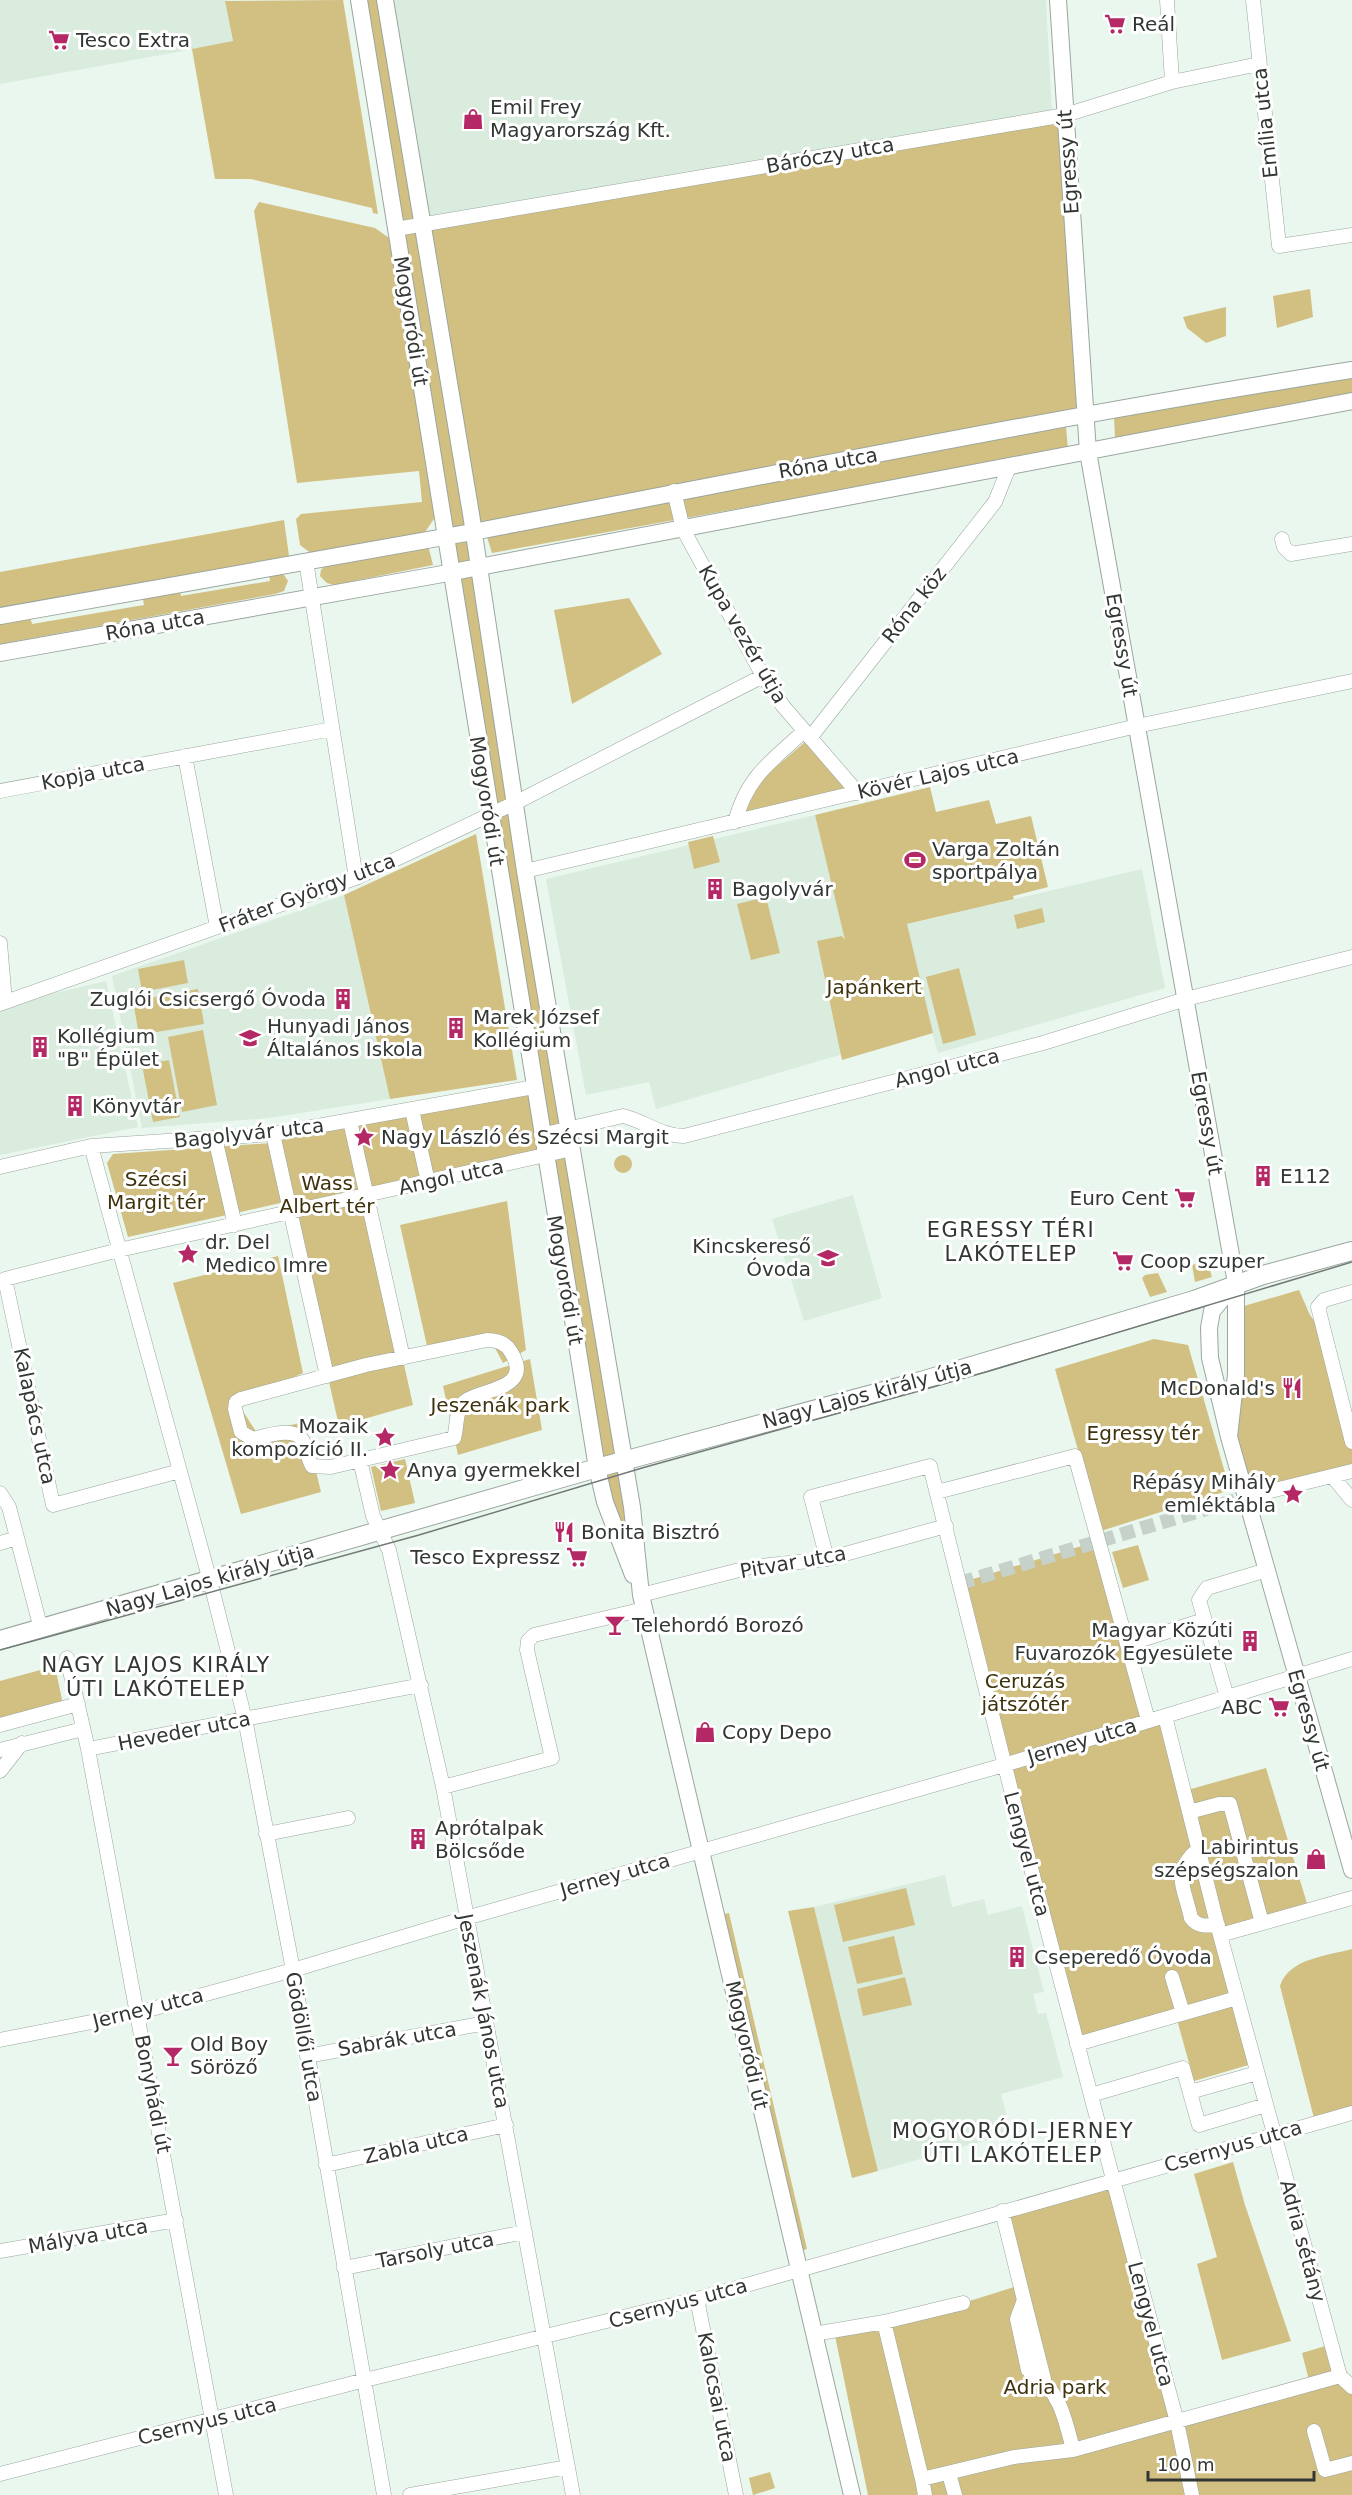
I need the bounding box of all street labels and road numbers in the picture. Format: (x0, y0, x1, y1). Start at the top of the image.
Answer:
street label: Emília utca (1247, 66, 1283, 180)
street label: Egressy út (1052, 109, 1084, 215)
street label: Báróczy utca (764, 132, 896, 178)
street label: Mogyoródi út (389, 254, 433, 388)
street label: Róna utca (777, 442, 879, 484)
street label: Kupa vezér útja (694, 560, 792, 708)
street label: Róna köz (877, 562, 951, 648)
street label: Egressy út (1101, 591, 1143, 699)
street label: Róna utca (104, 604, 206, 646)
street label: Mogyoródi út (465, 734, 509, 868)
street label: Kövér Lajos utca (855, 744, 1021, 804)
street label: Kopja utca (39, 751, 147, 795)
street label: Fráter György utca (215, 848, 399, 938)
street label: Angol utca (892, 1043, 1002, 1093)
street label: Egressy út (1186, 1069, 1228, 1177)
street label: Bagolyvár utca (173, 1113, 325, 1153)
street label: Angol utca (396, 1154, 506, 1200)
street label: Mogyoródi út (542, 1213, 588, 1347)
street label: Kalapács utca (9, 1345, 61, 1487)
street label: Nagy Lajos király útja (760, 1354, 974, 1434)
street label: Nagy Lajos király útja (103, 1539, 317, 1621)
street label: Pitvar utca (738, 1541, 848, 1583)
street label: Egressy út (1283, 1666, 1335, 1774)
street label: Heveder utca (116, 1706, 252, 1756)
street label: Jerney utca (1023, 1713, 1140, 1770)
street label: Lengyel utca (999, 1789, 1055, 1919)
street label: Jerney utca (555, 1848, 673, 1903)
street label: Jeszenák János utca (453, 1910, 515, 2110)
street label: Gödöllői utca (281, 1970, 327, 2104)
street label: Mogyoródi út (721, 1978, 774, 2112)
street label: Jerney utca (88, 1983, 206, 2034)
street label: Sabrák utca (336, 2017, 458, 2061)
street label: Bonyhádi út (130, 2033, 176, 2156)
street label: Csernyus utca (1161, 2115, 1305, 2177)
street label: Zabla utca (361, 2121, 471, 2169)
street label: Adria sétány (1275, 2177, 1331, 2305)
street label: Mályva utca (26, 2214, 150, 2258)
street label: Tarsoly utca (373, 2227, 496, 2273)
street label: Lengyel utca (1123, 2259, 1179, 2389)
street label: Csernyus utca (606, 2273, 750, 2333)
street label: Kalocsai utca (693, 2330, 741, 2464)
street label: Csernyus utca (135, 2392, 279, 2450)

